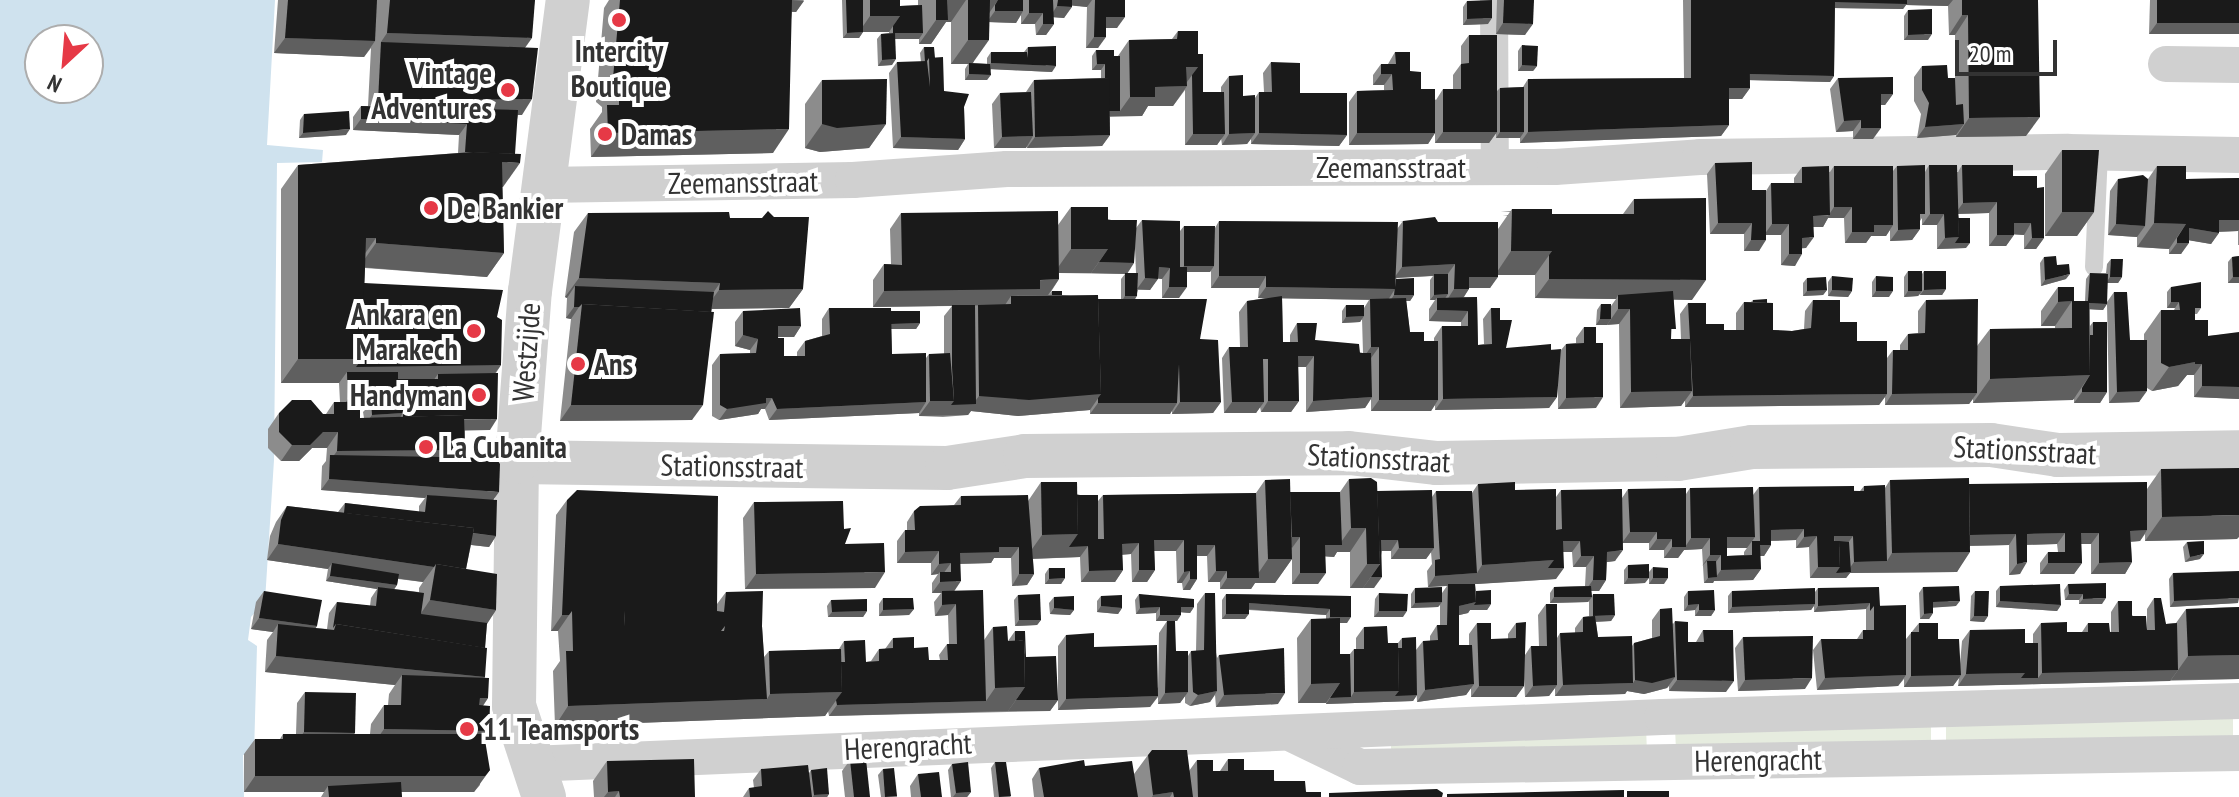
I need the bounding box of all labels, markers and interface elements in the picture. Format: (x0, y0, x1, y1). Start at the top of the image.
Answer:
marker: Intercity Boutique (610, 11, 628, 29)
north arrow (24, 24, 104, 104)
scale bar (1959, 24, 2061, 74)
place label: Intercity Boutique (571, 33, 667, 104)
text: 20 m (1969, 38, 2011, 69)
place label: Vintage Adventures (371, 55, 492, 126)
text: N (43, 69, 66, 99)
marker: Vintage Adventures (499, 81, 517, 99)
place label: Damas (621, 116, 692, 152)
marker: Damas (596, 125, 614, 143)
street label: Zeemansstraat (1316, 149, 1466, 185)
street label: Zeemansstraat (668, 163, 818, 201)
place label: De Bankier (447, 190, 563, 226)
marker: De Bankier (422, 199, 440, 217)
place label: Ankara en Marakech (351, 296, 458, 366)
street label: Westzijde (505, 301, 547, 403)
marker: Ankara en Marakech (465, 322, 483, 340)
place label: Ans (594, 346, 633, 382)
marker: Ans (569, 355, 587, 373)
place label: Handyman (350, 377, 463, 413)
marker: Handyman (470, 386, 488, 404)
street label: Stationsstraat (1953, 428, 2097, 472)
place label: La Cubanita (442, 429, 567, 465)
street label: Stationsstraat (1307, 436, 1451, 480)
marker: La Cubanita (417, 438, 435, 456)
street label: Stationsstraat (660, 447, 804, 485)
place label: 11 Teamsports (483, 711, 640, 747)
marker: 11 Teamsports (458, 720, 476, 738)
street label: Herengracht (843, 725, 973, 767)
street label: Herengracht (1694, 741, 1822, 779)

